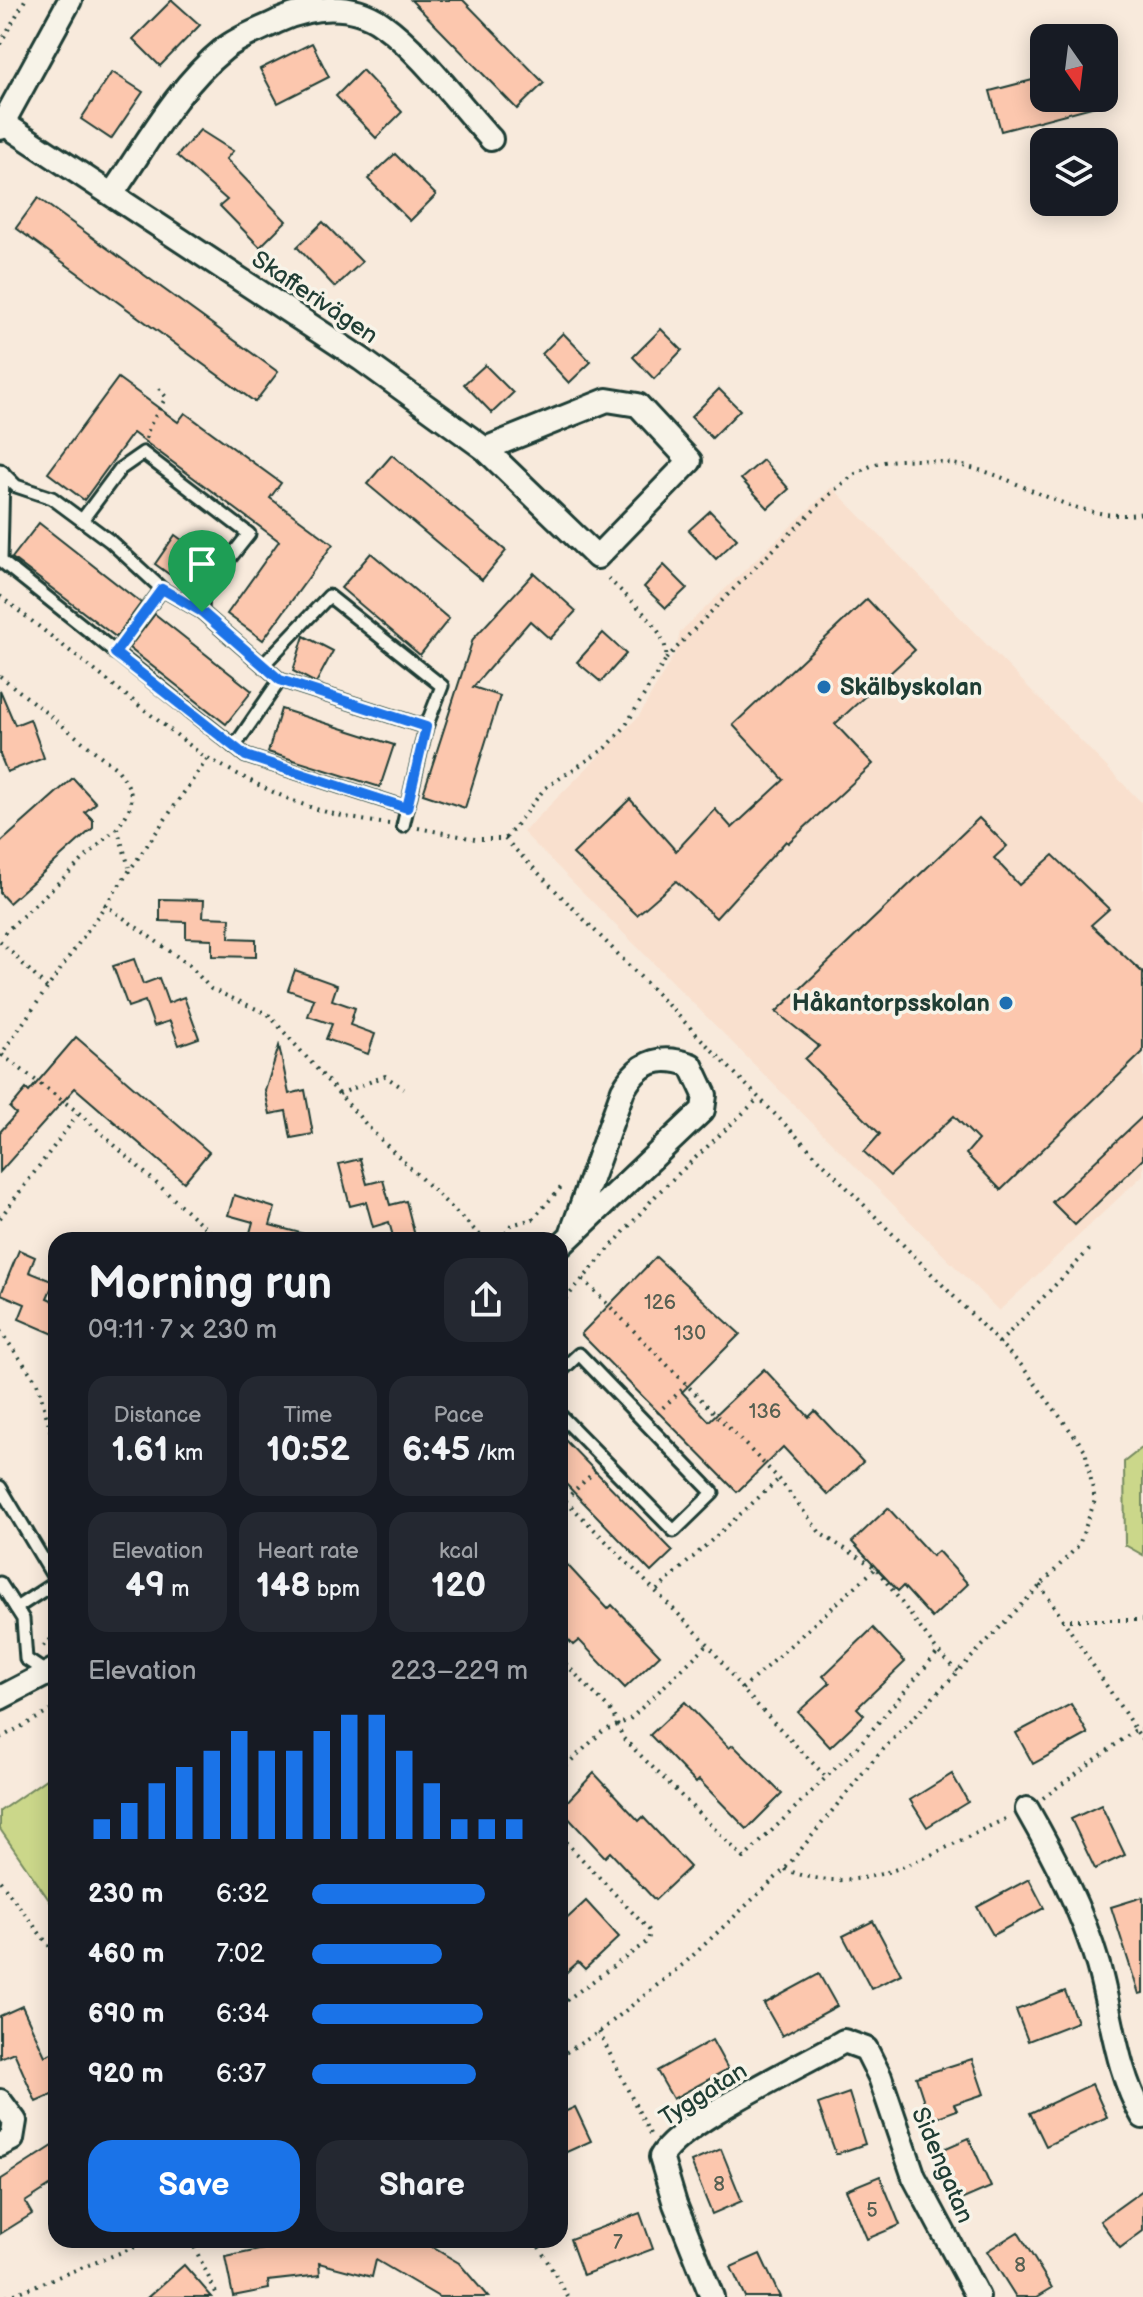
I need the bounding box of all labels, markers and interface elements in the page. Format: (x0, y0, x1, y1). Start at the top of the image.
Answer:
north arrow (1030, 24, 1118, 112)
map controls (1030, 24, 1118, 216)
button: layers (1030, 128, 1118, 216)
street label: Skafferivägen (246, 245, 383, 350)
pin (168, 530, 236, 612)
icon: arrive (180, 542, 224, 586)
place label: Skälbyskolan (840, 673, 982, 702)
marker: Skälbyskolan (815, 678, 833, 696)
place label: Håkantorpsskolan (792, 989, 990, 1018)
marker: Håkantorpsskolan (997, 994, 1015, 1012)
text: Morning run (88, 1258, 332, 1311)
button: share (444, 1258, 528, 1342)
house number: 126 (644, 1291, 676, 1315)
text: 09:11 · 7 × 230 m (88, 1315, 277, 1346)
house number: 130 (674, 1322, 706, 1346)
house number: 136 (749, 1400, 781, 1424)
text: Distance (113, 1402, 201, 1429)
text: Time (284, 1402, 332, 1429)
text: Pace (434, 1402, 484, 1429)
text: 1.61 (112, 1429, 168, 1470)
text: 10:52 (266, 1429, 350, 1470)
text: 6:45 (402, 1429, 470, 1470)
text: km (168, 1440, 203, 1467)
text: /km (470, 1440, 515, 1467)
text: Elevation (111, 1538, 203, 1565)
text: Heart rate (257, 1538, 359, 1565)
text: kcal (439, 1538, 478, 1565)
text: 49 (125, 1565, 165, 1606)
text: 148 (256, 1565, 311, 1606)
text: 120 (431, 1565, 486, 1606)
text: m (165, 1576, 189, 1603)
text: bpm (311, 1576, 360, 1603)
text: Elevation (88, 1656, 196, 1687)
text: 223–229 m (390, 1656, 528, 1687)
text: 230 m (88, 1879, 164, 1910)
text: 6:32 (216, 1879, 268, 1910)
text: 460 m (88, 1939, 164, 1970)
text: 7:02 (216, 1939, 265, 1970)
text: 690 m (88, 1999, 164, 2030)
text: 6:34 (216, 1999, 269, 2030)
street label: Tyggatan (654, 2056, 752, 2133)
text: 920 m (88, 2059, 164, 2090)
text: 6:37 (216, 2059, 266, 2090)
street label: Sidengatan (905, 2103, 980, 2227)
button: Save (88, 2140, 300, 2232)
button: Share (316, 2140, 528, 2232)
house number: 8 (713, 2173, 725, 2197)
house number: 5 (866, 2199, 878, 2223)
house number: 7 (613, 2231, 623, 2255)
house number: 8 (1014, 2254, 1026, 2278)

